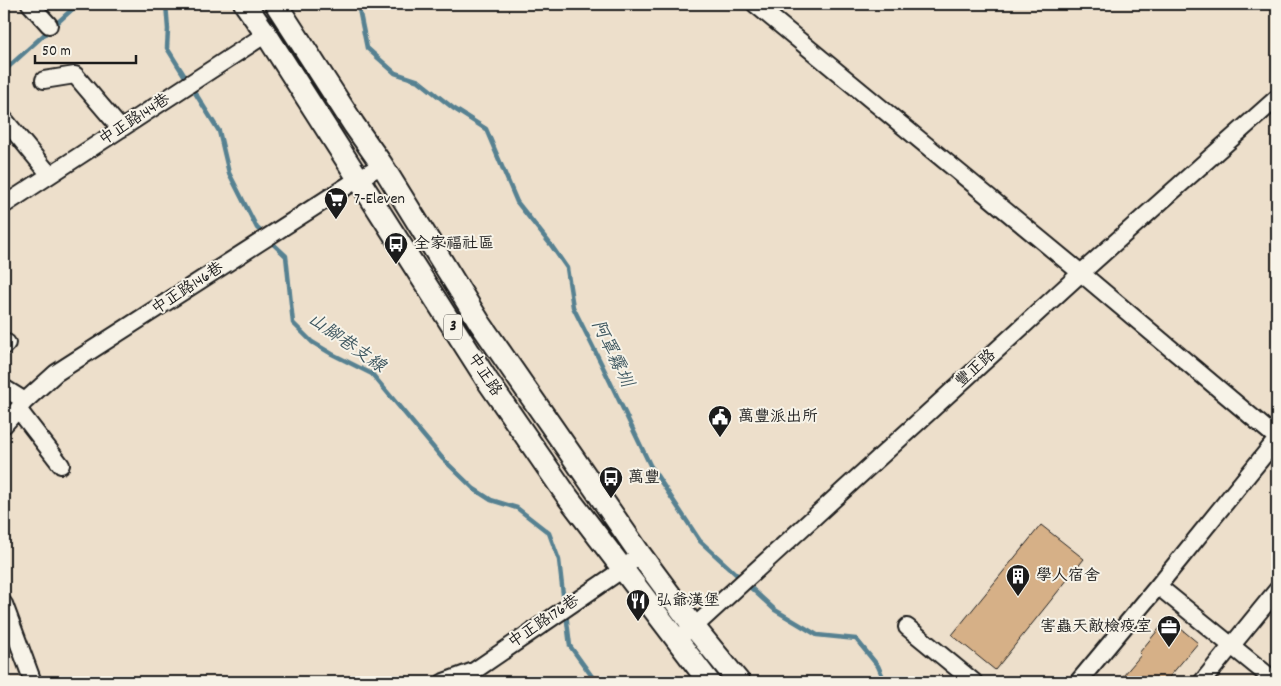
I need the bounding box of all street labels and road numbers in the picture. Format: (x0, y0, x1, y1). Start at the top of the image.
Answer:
street label: 中正路144巷 (95, 88, 175, 152)
street label: 中正路146巷 (147, 257, 229, 321)
road number: 3 (444, 314, 462, 340)
street label: 豐正路 (950, 344, 1002, 394)
street label: 中正路 (461, 349, 507, 401)
street label: 中正路176巷 (504, 590, 584, 654)

